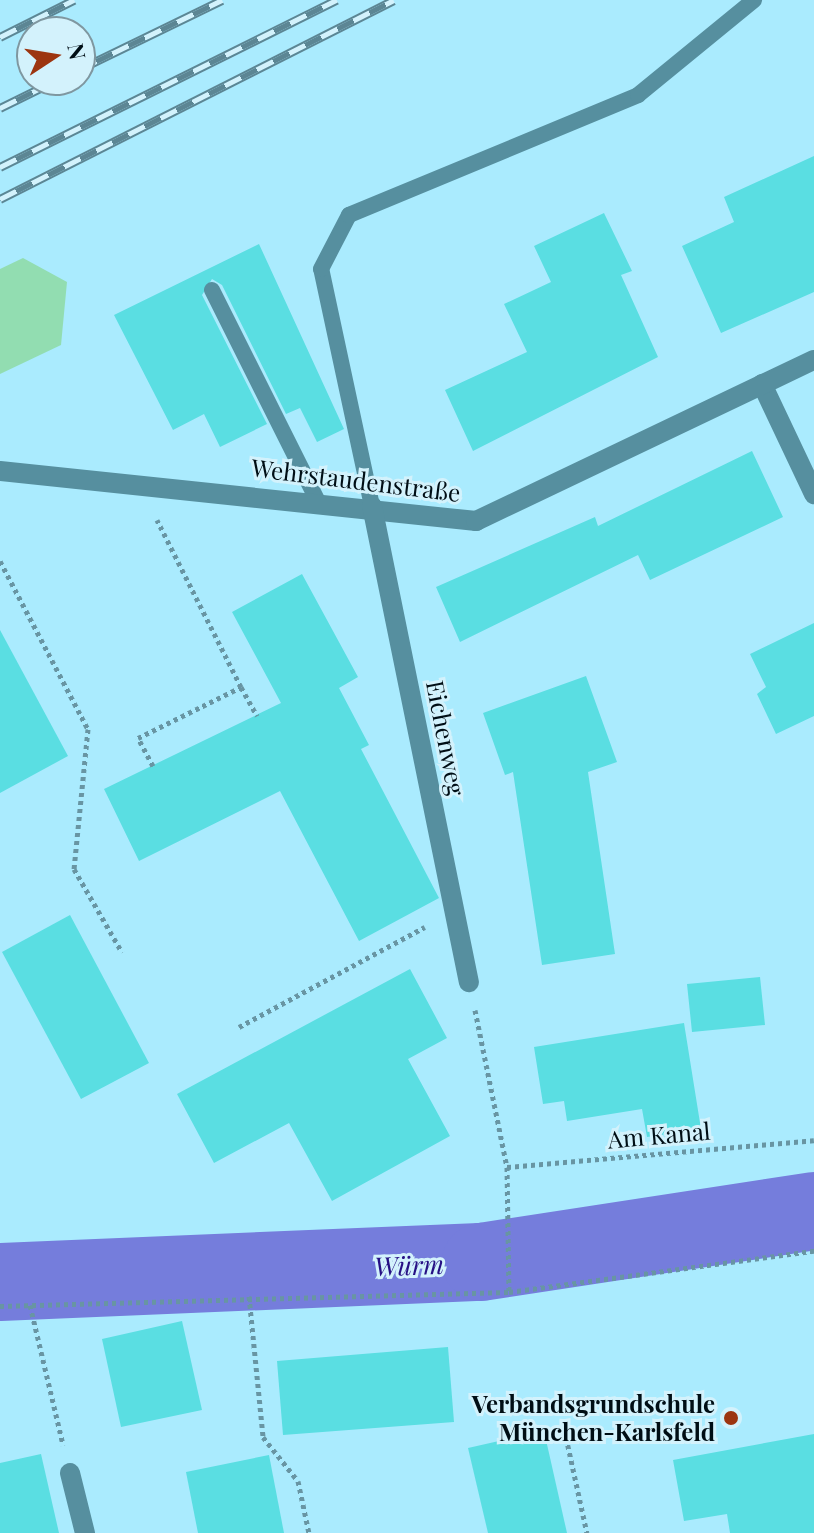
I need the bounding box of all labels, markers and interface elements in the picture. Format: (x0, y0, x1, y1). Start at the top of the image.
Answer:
north arrow (16, 16, 96, 96)
text: N (61, 41, 94, 62)
street label: Wehrstaudenstraße (250, 453, 462, 507)
street label: Eichenweg (421, 678, 471, 798)
street label: Am Kanal (606, 1116, 712, 1154)
water label: Würm (374, 1248, 444, 1282)
place label: Verbandsgrundschule München-Karlsfeld (472, 1390, 715, 1446)
marker: Verbandsgrundschule München-Karlsfeld (722, 1409, 740, 1427)

